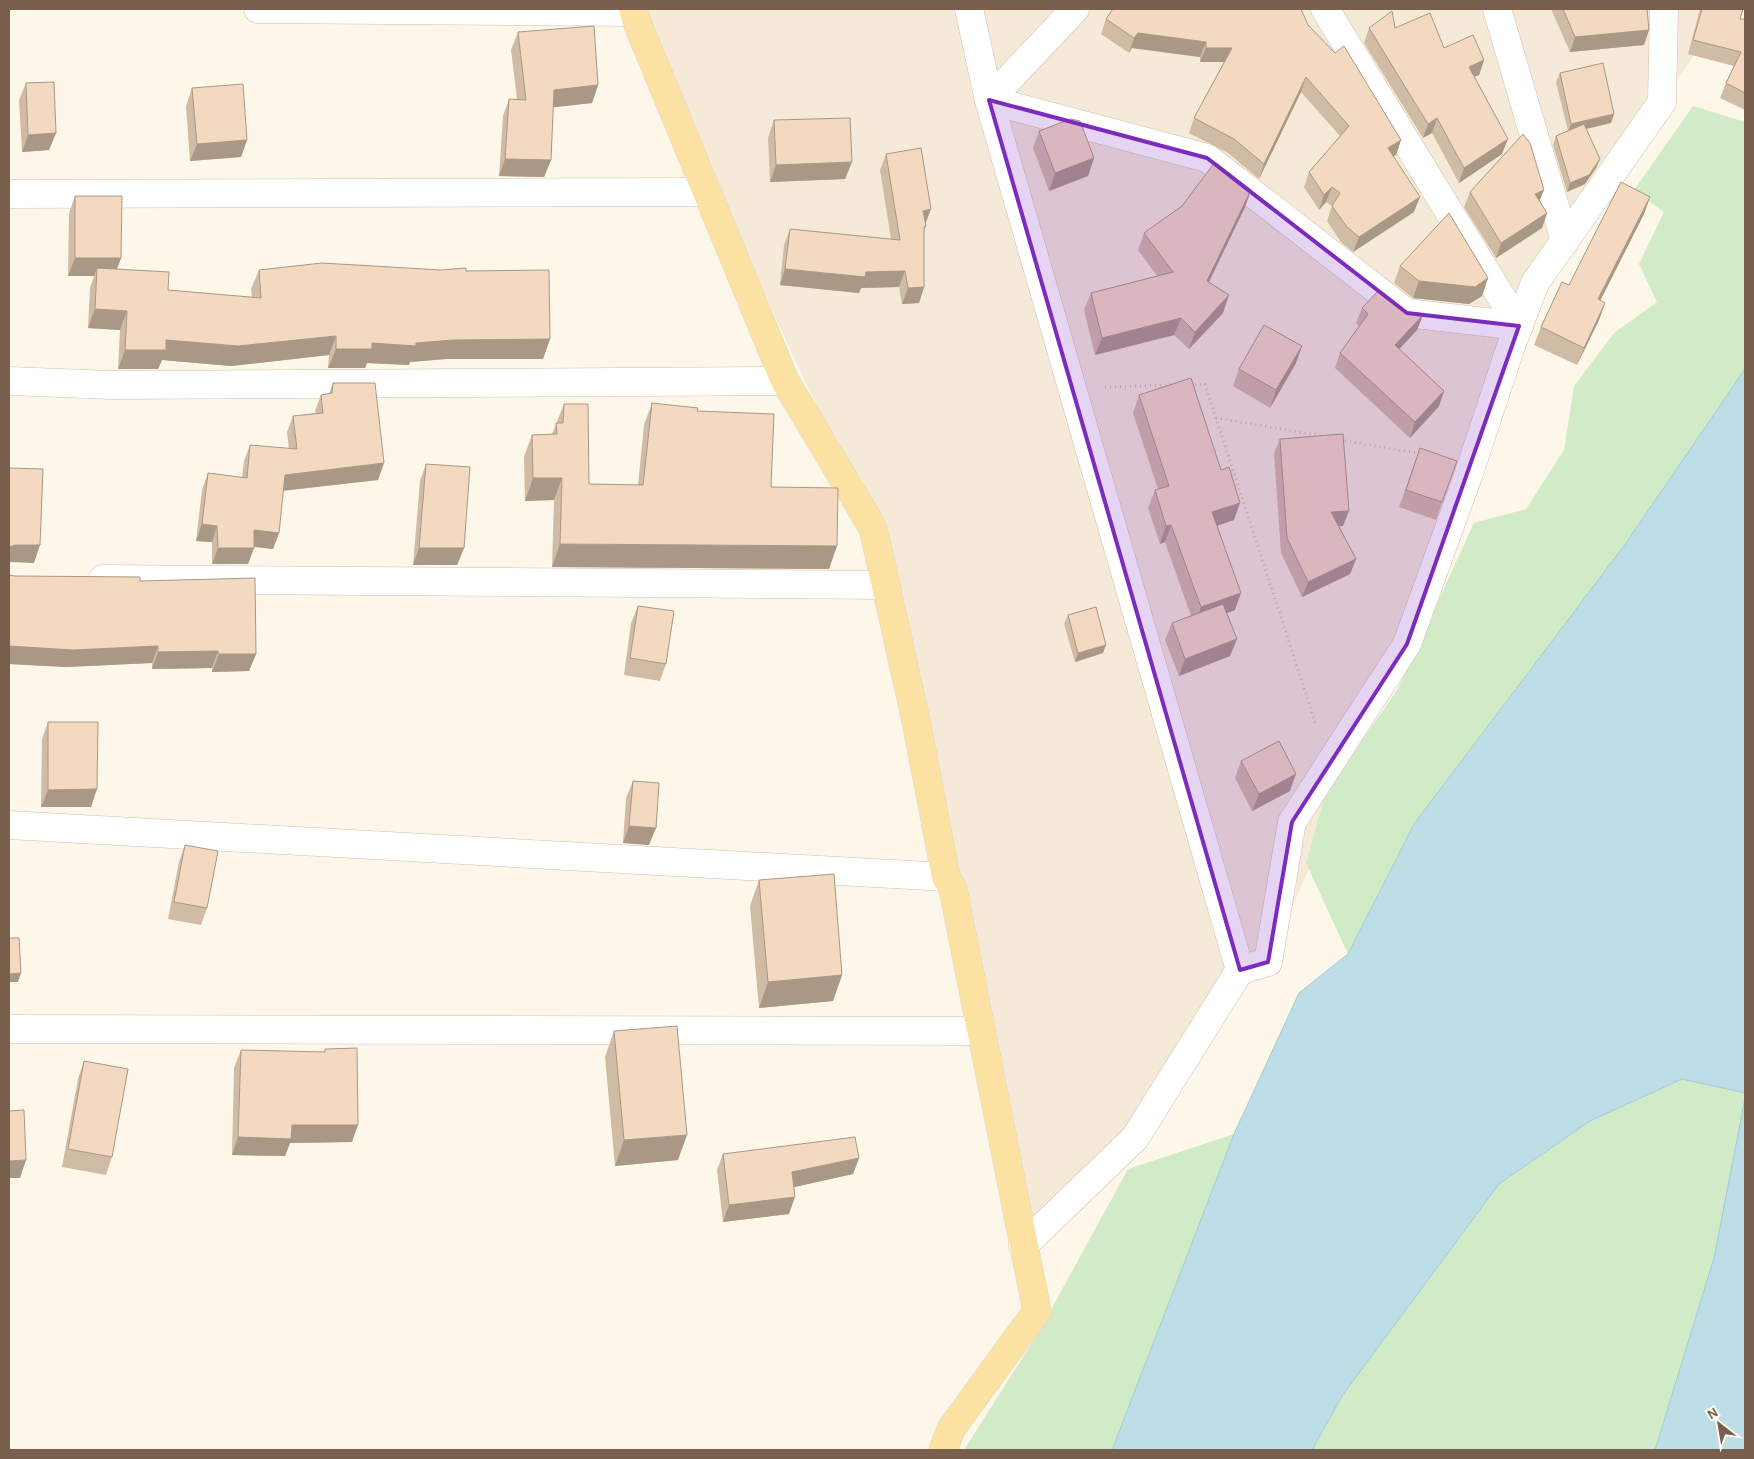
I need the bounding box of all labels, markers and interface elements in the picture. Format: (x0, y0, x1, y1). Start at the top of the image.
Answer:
north arrow (1694, 1399, 1744, 1449)
text: N (1705, 1405, 1721, 1422)

